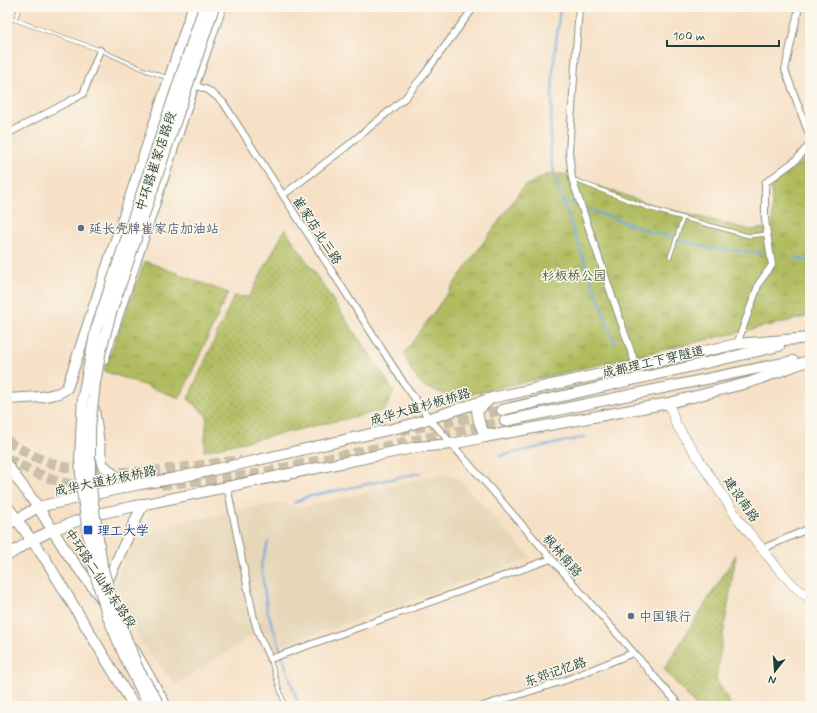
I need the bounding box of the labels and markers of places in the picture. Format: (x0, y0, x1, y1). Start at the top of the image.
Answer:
place label: 延长壳牌崔家店加油站 (89, 221, 219, 238)
marker: 延长壳牌崔家店加油站 (76, 223, 86, 233)
place label: 理工大学 (97, 523, 149, 540)
marker: 理工大学 (82, 524, 94, 536)
place label: 中国银行 (639, 609, 691, 626)
marker: 中国银行 (626, 611, 636, 621)

